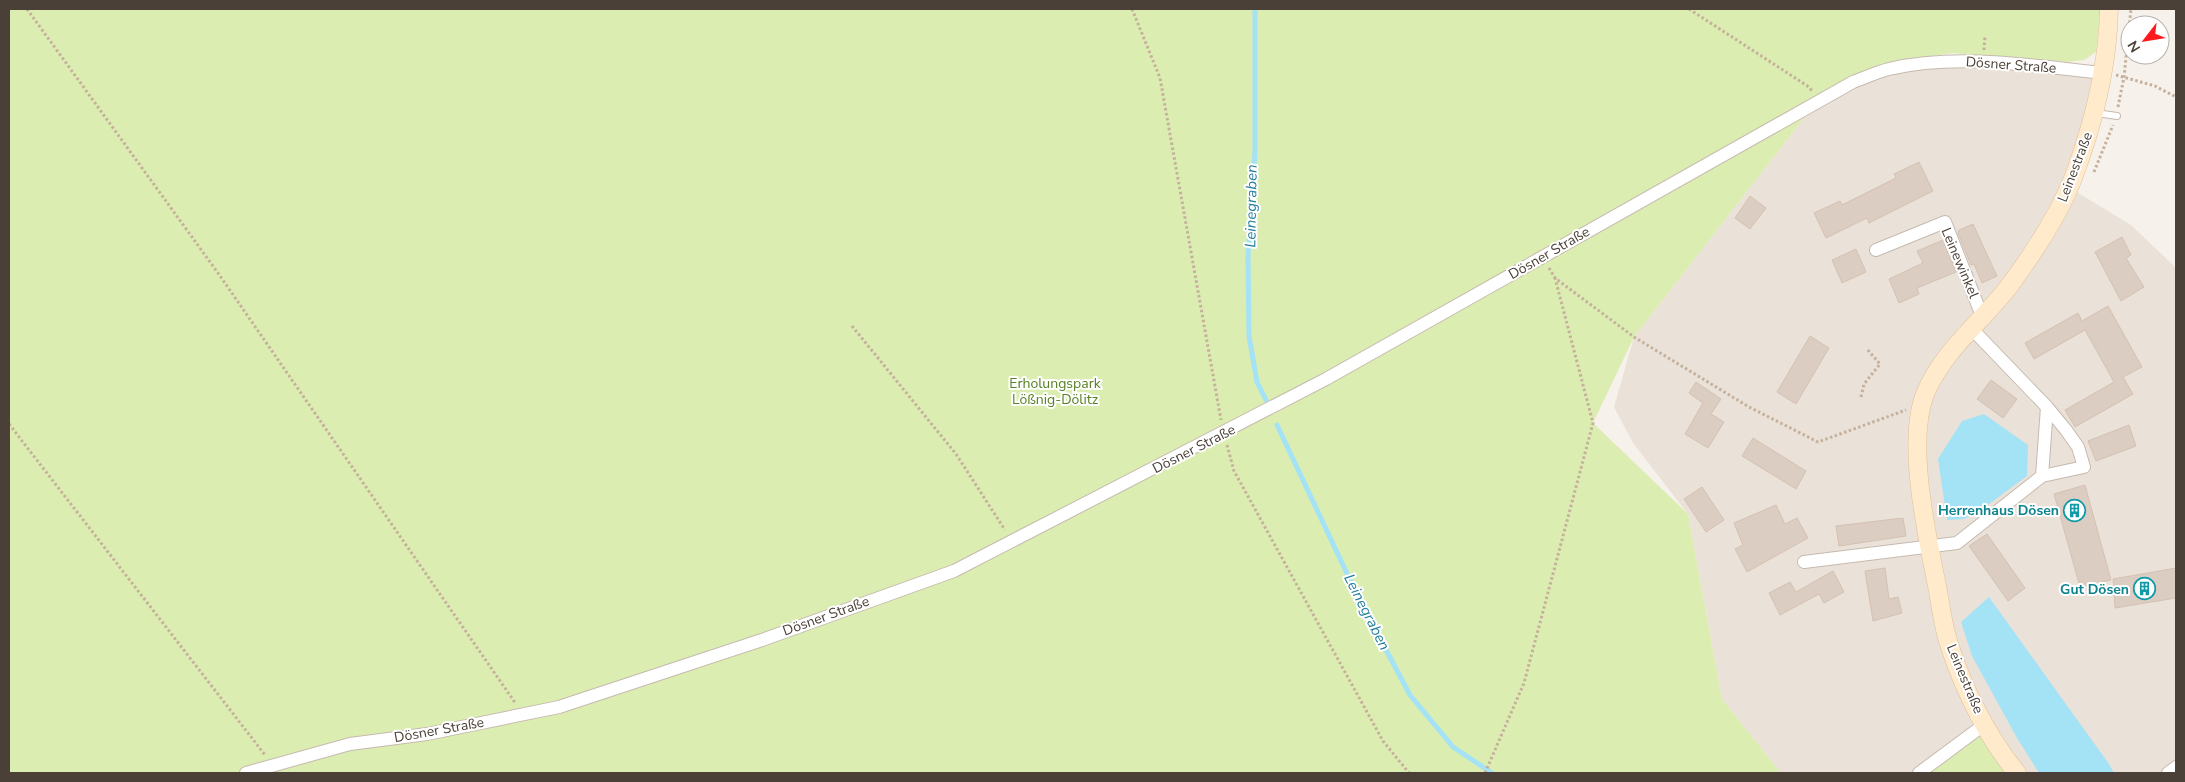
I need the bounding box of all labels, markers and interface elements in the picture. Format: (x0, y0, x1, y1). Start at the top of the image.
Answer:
north arrow (2120, 15, 2170, 65)
text: N (2123, 37, 2145, 56)
street label: Dösner Straße (1965, 52, 2057, 78)
street label: Leinestraße (2053, 129, 2097, 205)
water label: Leinegraben (1240, 164, 1262, 248)
street label: Dösner Straße (1505, 222, 1593, 284)
street label: Leinewinkel (1937, 225, 1984, 302)
park label: Erholungspark Lößnig-Dölitz (1009, 374, 1102, 409)
street label: Dösner Straße (1149, 420, 1239, 478)
building icon: Herrenhaus Dösen (2063, 498, 2087, 522)
place label: Herrenhaus Dösen (1938, 501, 2059, 520)
water label: Leinegraben (1339, 570, 1395, 654)
building icon: Gut Dösen (2133, 577, 2157, 601)
place label: Gut Dösen (2060, 580, 2129, 599)
street label: Dösner Straße (780, 592, 872, 640)
street label: Leinestraße (1942, 641, 1988, 717)
street label: Dösner Straße (393, 713, 485, 747)

